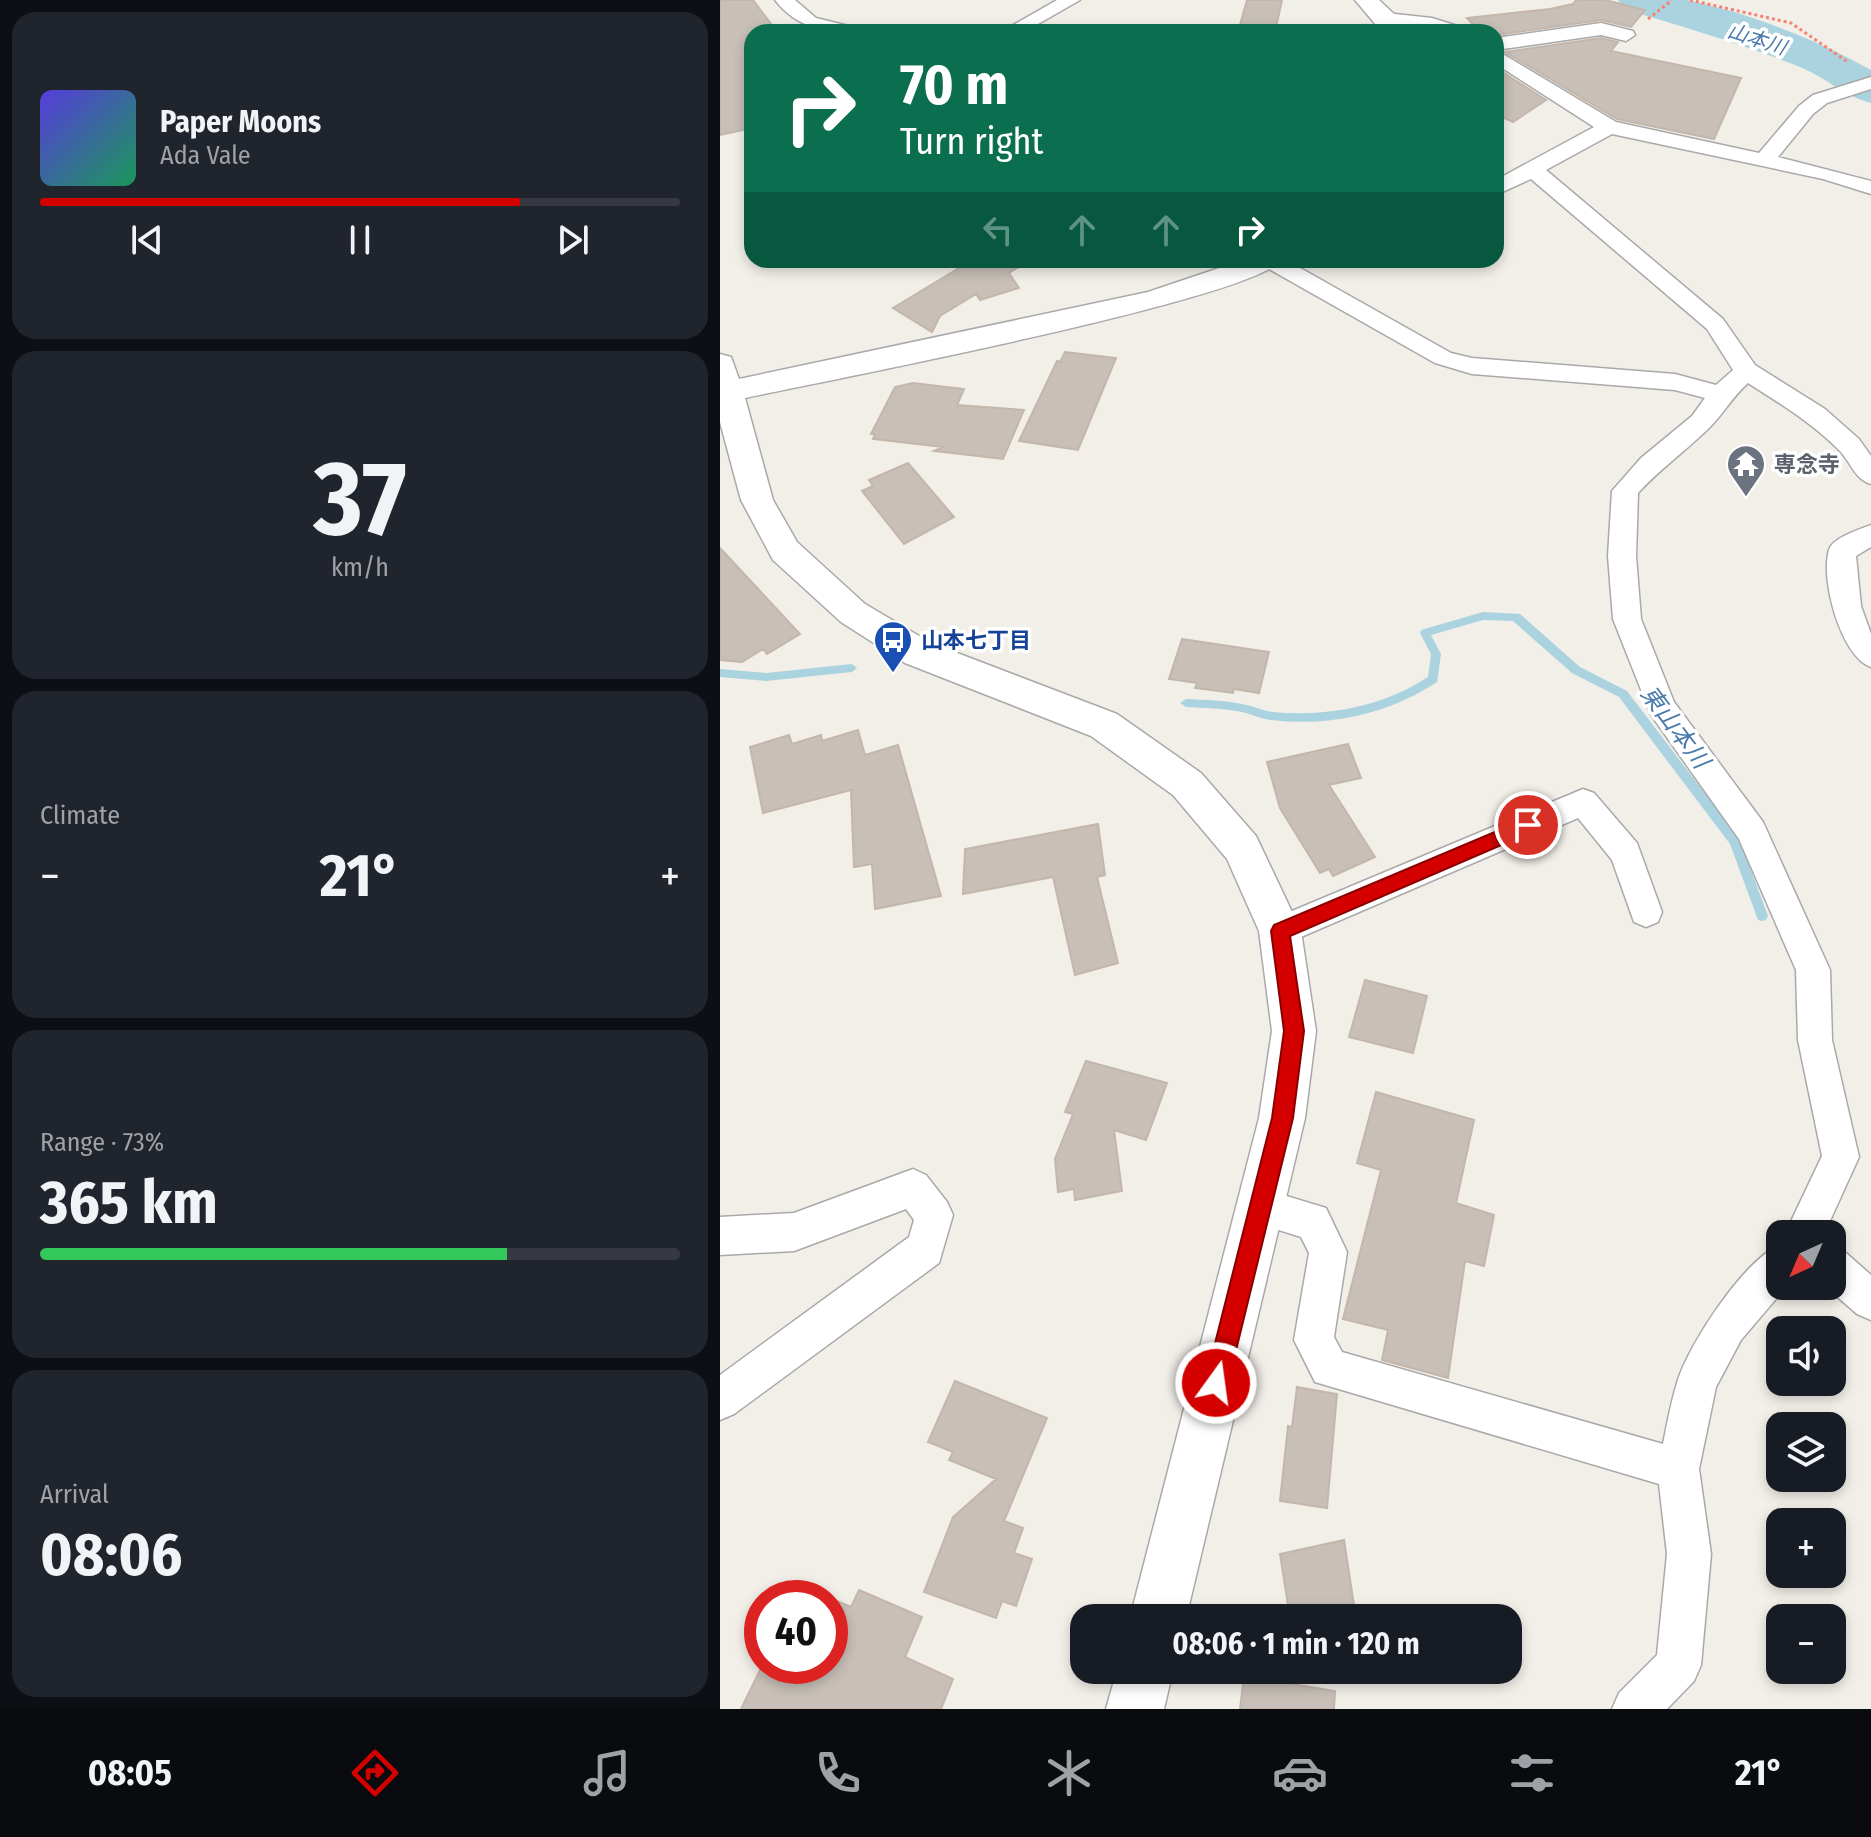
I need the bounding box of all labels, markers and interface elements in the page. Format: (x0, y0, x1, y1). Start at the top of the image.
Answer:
water label: 山本川 (1725, 18, 1791, 60)
text: 70 m (900, 52, 1008, 119)
icon: right (768, 56, 872, 160)
text: Paper Moons (160, 104, 321, 140)
text: Turn right (900, 120, 1043, 164)
text: Ada Vale (160, 140, 251, 171)
icon: left (976, 208, 1020, 252)
icon: ahead (1060, 208, 1104, 252)
icon: ahead (1144, 208, 1188, 252)
icon: right (1228, 208, 1272, 252)
icon: previous (125, 218, 169, 262)
icon: pause (338, 218, 382, 262)
icon: next (551, 218, 595, 262)
text: 37 (314, 437, 406, 562)
temple icon: 専念寺 (1725, 443, 1767, 498)
place label: 専念寺 (1774, 451, 1840, 478)
text: km/h (331, 552, 389, 583)
bus stop icon: 山本七丁目 (872, 619, 914, 674)
place label: 山本七丁目 (921, 627, 1031, 654)
water label: 東山本川 (1635, 680, 1717, 776)
pin (1494, 791, 1562, 859)
text: Climate (40, 800, 120, 831)
icon: arrive (1506, 803, 1550, 847)
text: 21° (320, 840, 400, 912)
text: − (40, 850, 60, 903)
text: + (660, 850, 680, 903)
text: Range · 73% (40, 1127, 164, 1158)
text: 365 km (40, 1167, 218, 1239)
north arrow (1766, 1220, 1846, 1300)
map controls (1766, 1220, 1846, 1684)
button: sound (1766, 1316, 1846, 1396)
position arrow (1174, 1341, 1258, 1425)
button: layers (1766, 1412, 1846, 1492)
text: Arrival (40, 1479, 109, 1510)
button: + (1766, 1508, 1846, 1588)
text: 08:06 (40, 1519, 182, 1591)
speed limit sign: 40 (744, 1580, 848, 1684)
button: − (1766, 1604, 1846, 1684)
text: 08:06 · 1 min · 120 m (1172, 1626, 1420, 1662)
icon: directions (347, 1745, 403, 1801)
icon: music (579, 1745, 635, 1801)
icon: phone (810, 1745, 866, 1801)
icon: climate (1041, 1745, 1097, 1801)
icon: car (1272, 1745, 1328, 1801)
icon: filters (1504, 1745, 1560, 1801)
text: 08:05 (88, 1751, 172, 1795)
text: 21° (1735, 1751, 1783, 1795)

